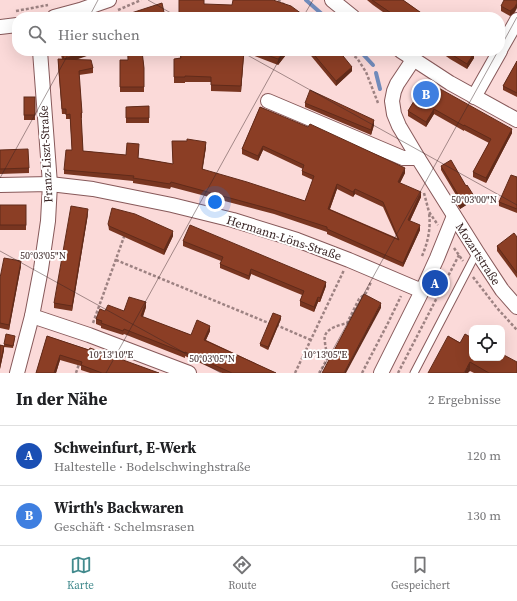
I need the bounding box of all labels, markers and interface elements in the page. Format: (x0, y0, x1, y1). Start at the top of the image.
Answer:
search box (12, 12, 505, 56)
icon: search (26, 23, 48, 45)
text: Hier suchen (58, 24, 140, 45)
pin: B (413, 79, 439, 109)
street label: Franz-Liszt-Straße (35, 105, 57, 203)
your location (205, 192, 225, 212)
text: 50°03'00"N (451, 193, 497, 206)
street label: Hermann-Löns-Straße (225, 212, 343, 264)
street label: Mozartstraße (452, 220, 504, 288)
text: 50°03'05"N (20, 249, 66, 262)
pin: A (422, 268, 448, 298)
map controls (469, 325, 505, 361)
button: locate (469, 325, 505, 361)
text: 10°13'10"E (89, 348, 133, 361)
text: 10°13'05"E (303, 348, 347, 361)
text: 50°03'05"N (189, 352, 235, 365)
text: In der Nähe (16, 387, 107, 411)
text: 2 Ergebnisse (428, 391, 501, 408)
text: Schweinfurt, E-Werk (54, 437, 196, 458)
text: A (25, 447, 33, 464)
text: 120 m (467, 447, 501, 464)
text: Haltestelle · Bodelschwinghstraße (54, 458, 251, 475)
text: Wirth's Backwaren (54, 497, 184, 518)
text: B (25, 507, 33, 524)
text: 130 m (467, 507, 501, 524)
text: Geschäft · Schelmsrasen (54, 518, 195, 535)
tab: Karte (67, 554, 94, 593)
tab: Route (228, 554, 257, 593)
tab: Gespeichert (391, 554, 450, 593)

